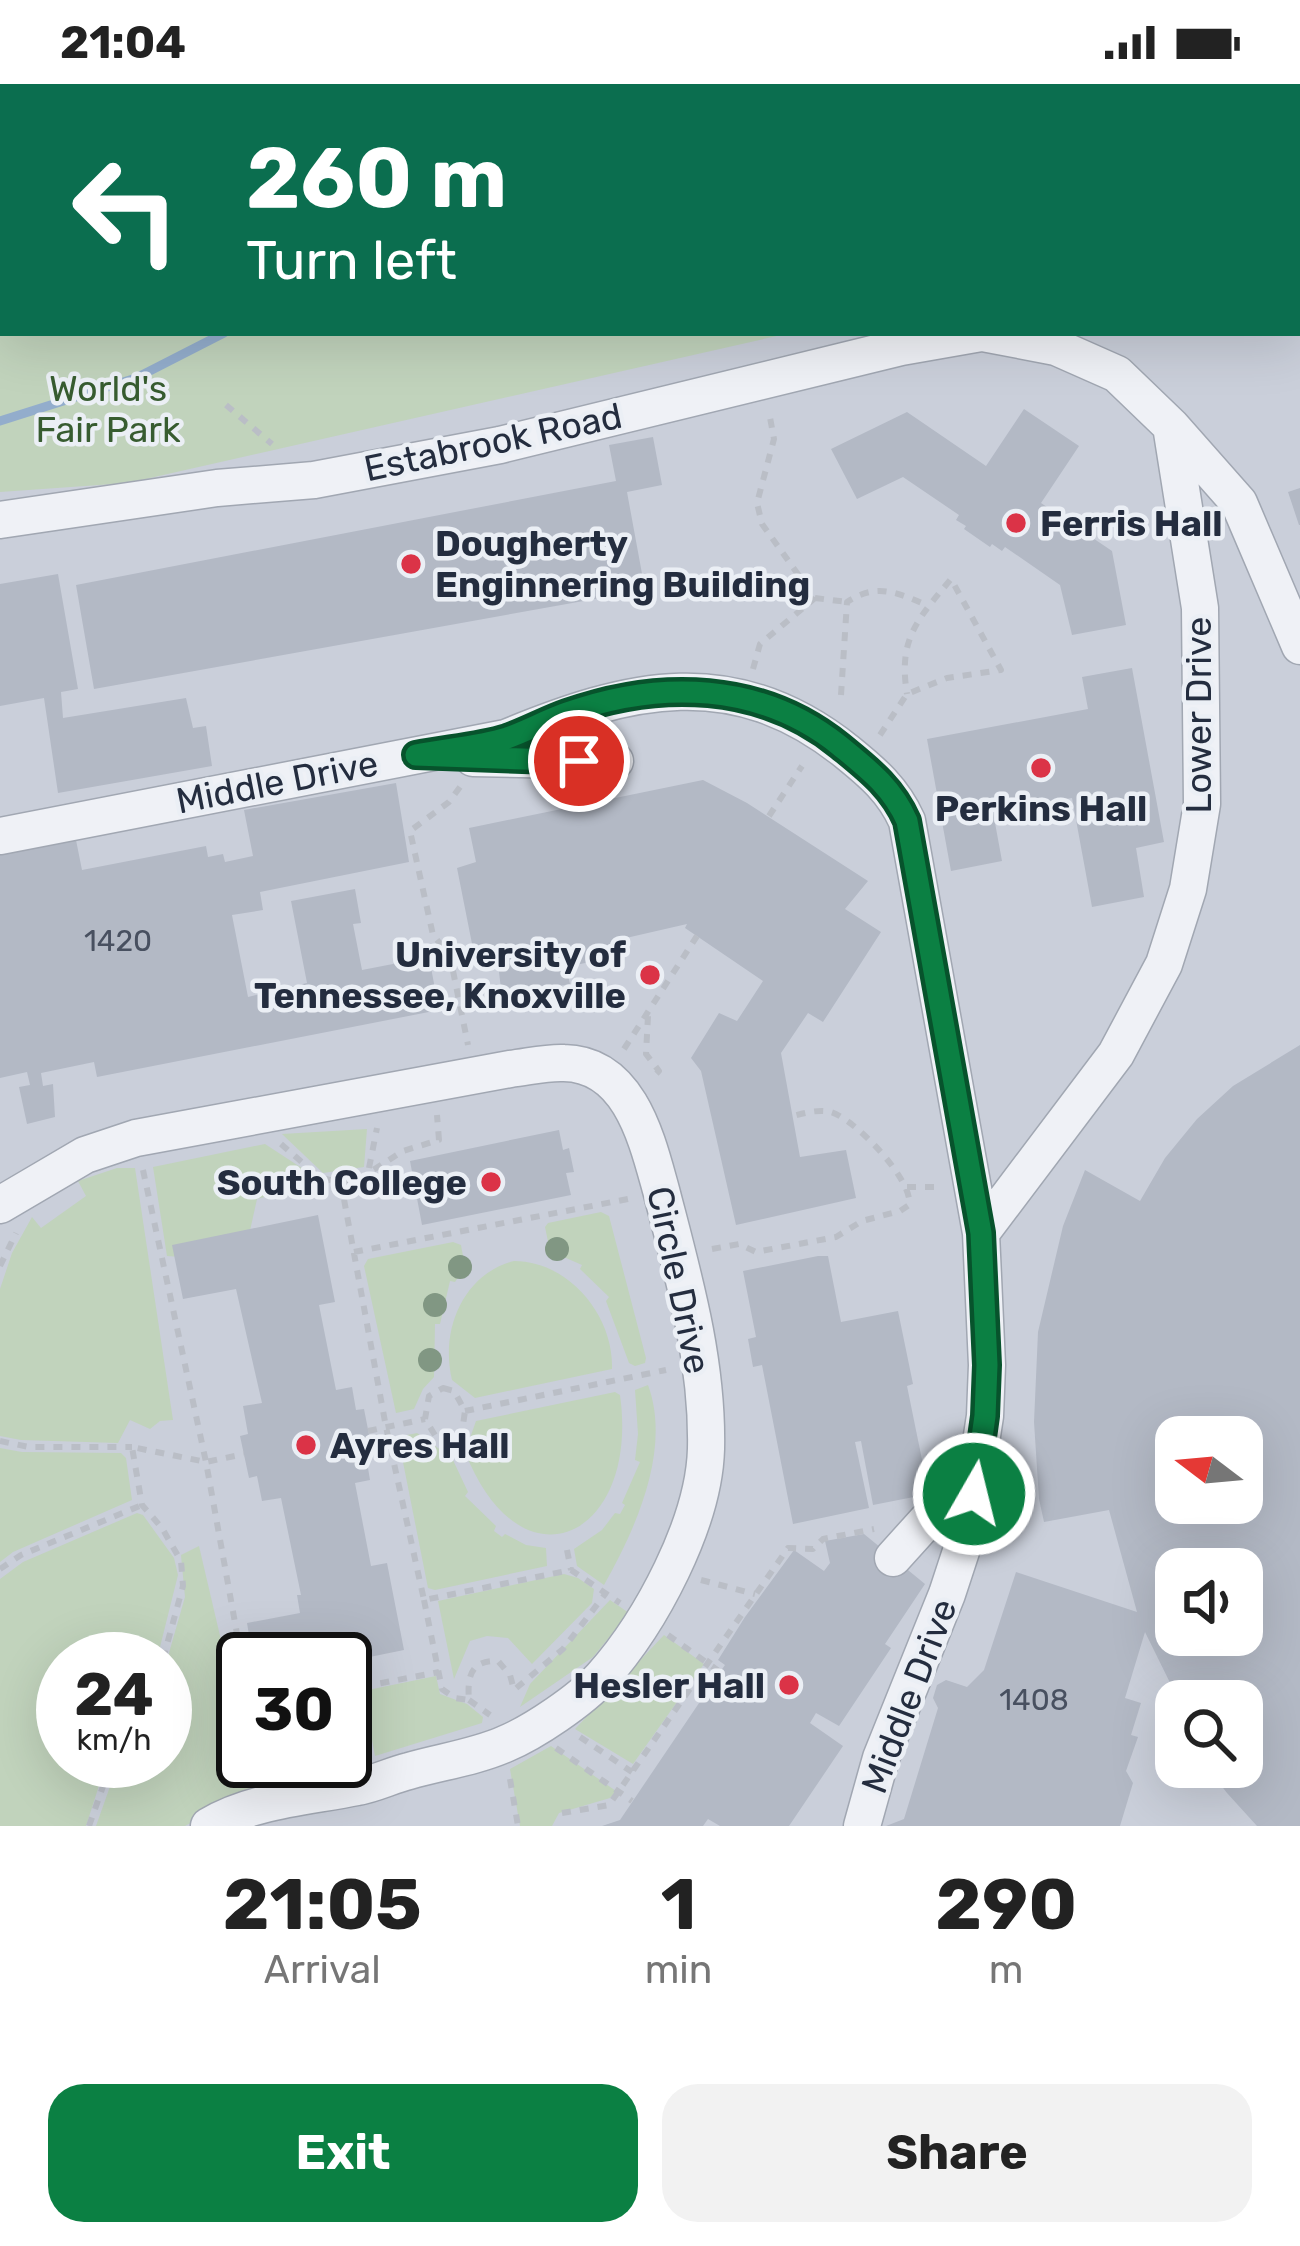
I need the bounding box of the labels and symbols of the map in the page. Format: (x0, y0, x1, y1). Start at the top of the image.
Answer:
park label: World's Fair Park (35, 367, 181, 451)
street label: Estabrook Road (360, 394, 626, 490)
place label: Ferris Hall (1040, 502, 1223, 545)
marker: Ferris Hall (1003, 510, 1029, 536)
place label: Dougherty Enginnering Building (435, 522, 810, 606)
marker: Dougherty Enginnering Building (398, 551, 424, 577)
street label: Lower Drive (1177, 617, 1220, 813)
pin (528, 710, 630, 812)
street label: Middle Drive (173, 741, 381, 823)
marker: Perkins Hall (1028, 755, 1054, 781)
place label: Perkins Hall (935, 787, 1147, 830)
house number: 1420 (84, 923, 152, 959)
place label: University of Tennessee, Knoxville (254, 933, 626, 1017)
marker: University of Tennessee, Knoxville (637, 962, 663, 988)
place label: South College (217, 1161, 467, 1204)
marker: South College (478, 1169, 504, 1195)
street label: Circle Drive (638, 1182, 720, 1378)
north arrow (1155, 1416, 1263, 1524)
place label: Ayres Hall (330, 1424, 510, 1467)
position arrow (911, 1431, 1037, 1557)
marker: Ayres Hall (293, 1432, 319, 1458)
street label: Middle Drive (852, 1593, 966, 1799)
speed limit sign: 30 (216, 1632, 372, 1788)
place label: Hesler Hall (573, 1664, 765, 1707)
marker: Hesler Hall (776, 1672, 802, 1698)
house number: 1408 (999, 1682, 1069, 1718)

